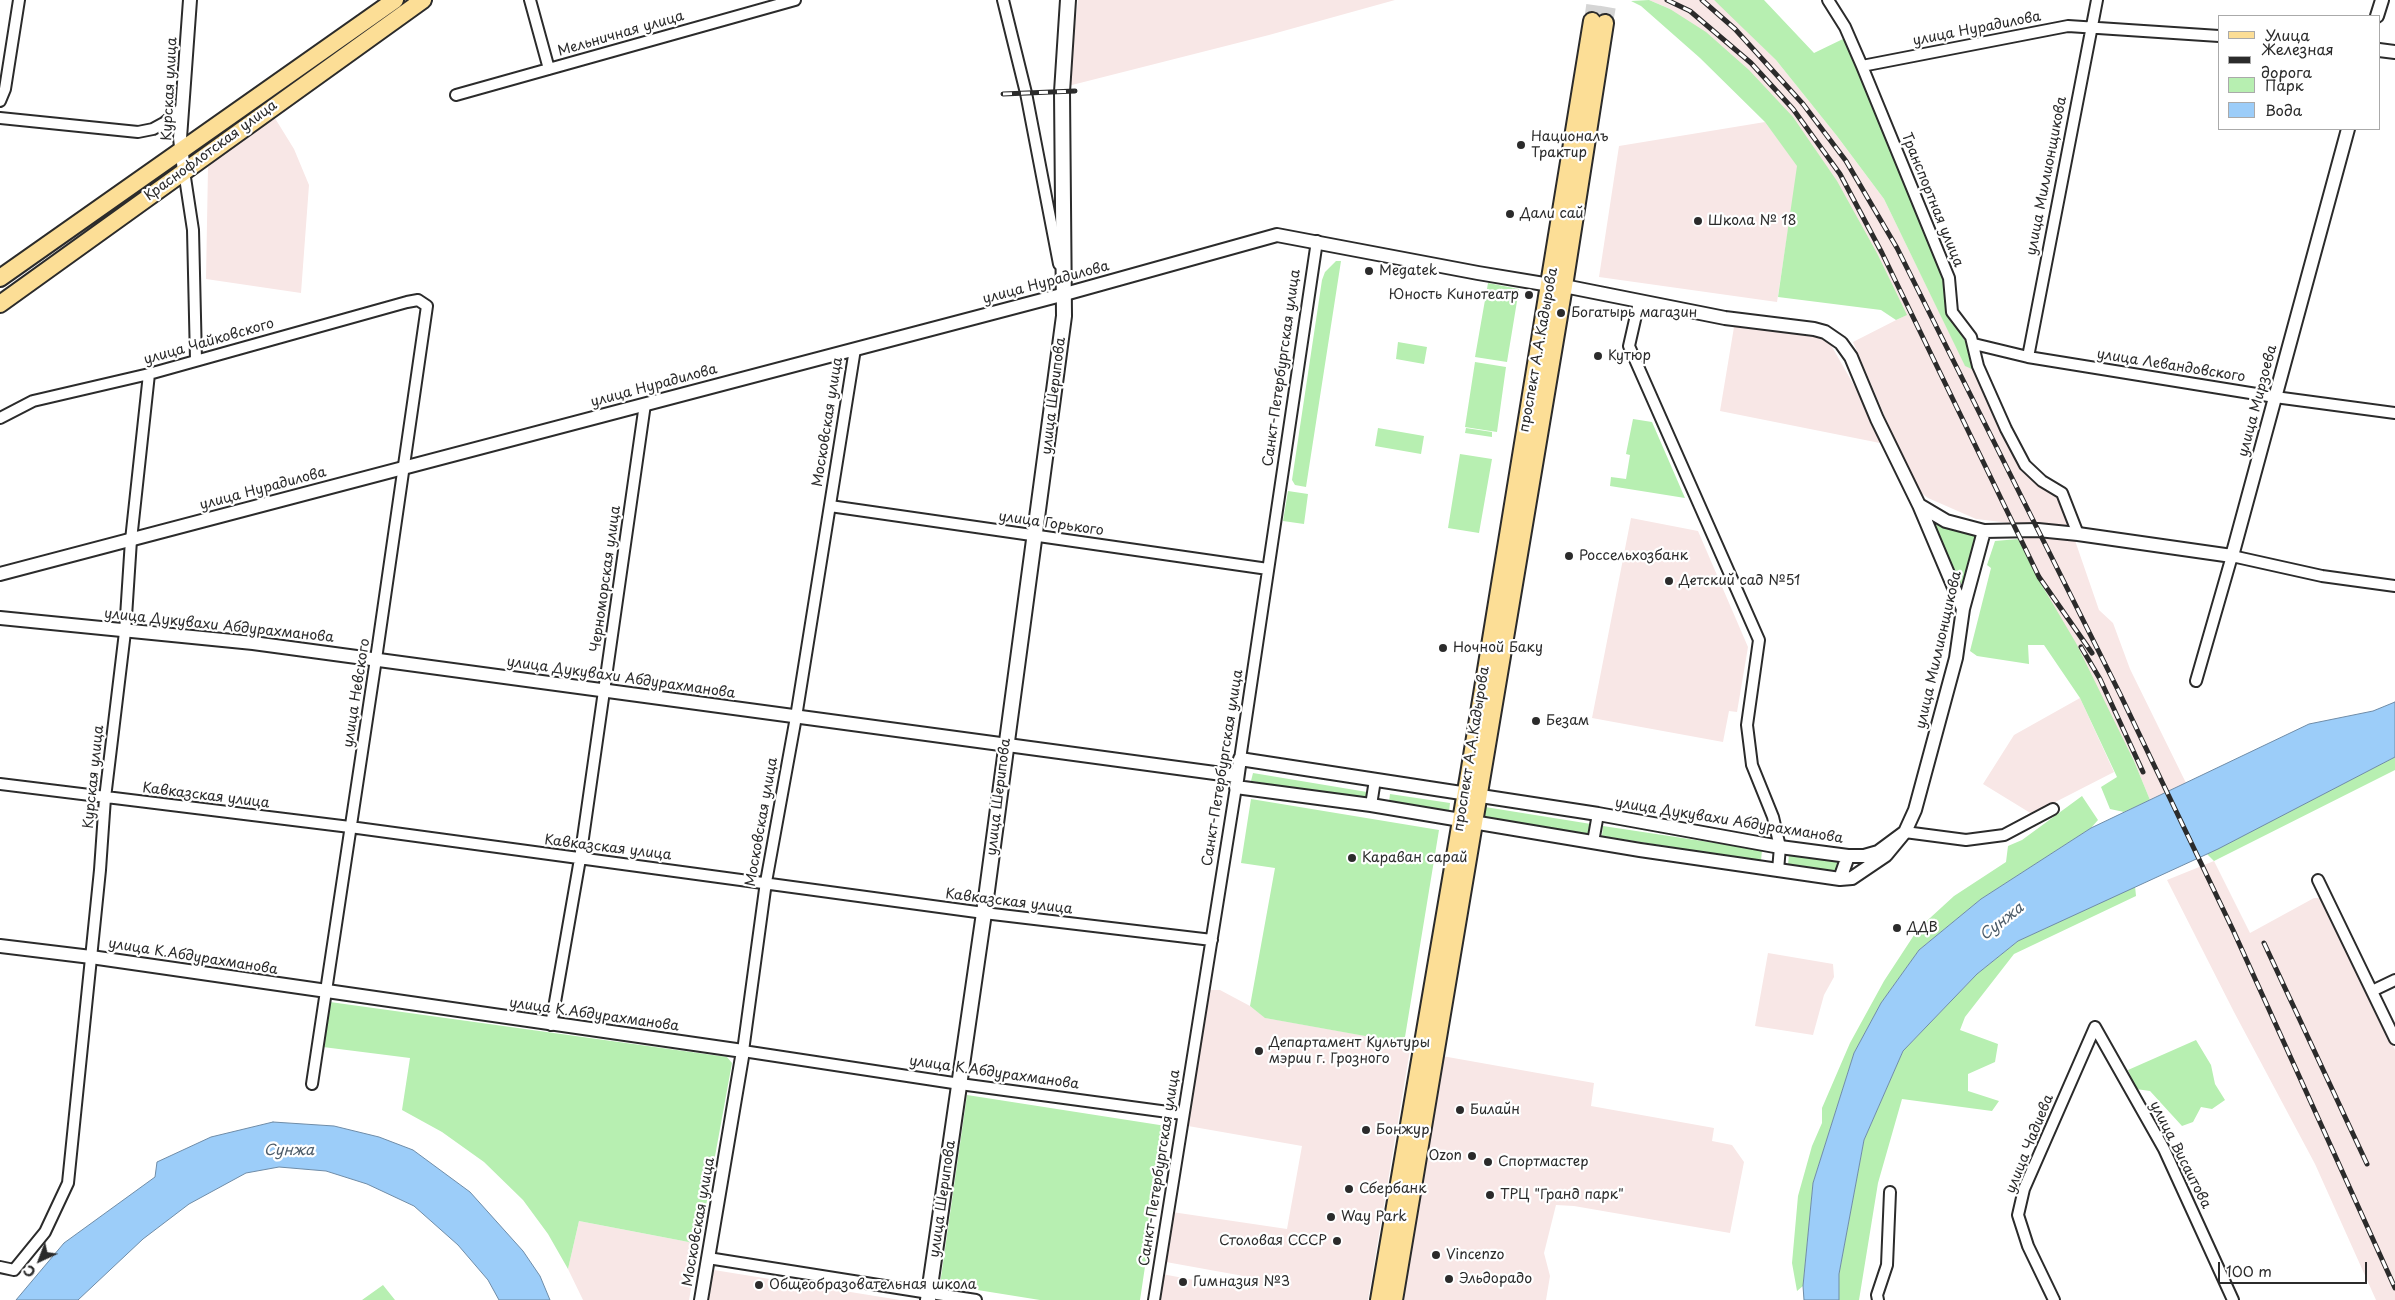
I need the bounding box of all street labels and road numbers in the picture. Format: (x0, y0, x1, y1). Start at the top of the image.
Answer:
street label: Мельничная улица (556, 8, 686, 60)
street label: улица Нурадилова (1911, 8, 2043, 50)
street label: Курская улица (159, 37, 181, 141)
street label: улица Миллионщикова (2023, 95, 2071, 257)
street label: Краснофлотская улица (141, 97, 281, 205)
street label: Транспортная улица (1897, 130, 1967, 270)
street label: улица Нурадилова (981, 258, 1111, 308)
street label: проспект А.А.Кадырова (1516, 266, 1562, 434)
street label: Санкт-Петербургская улица (1260, 268, 1304, 468)
street label: улица Чайковского (142, 315, 276, 369)
street label: улица Шерипова (1038, 336, 1070, 456)
street label: улица Мирзоева (2235, 343, 2281, 459)
street label: улица Левандовского (2096, 346, 2246, 386)
street label: Московская улица (809, 356, 847, 488)
street label: улица Нурадилова (589, 361, 719, 411)
street label: улица Нурадилова (198, 464, 328, 514)
street label: Черноморская улица (587, 505, 625, 653)
street label: улица Горького (997, 508, 1105, 540)
street label: улица Миллионщикова (1913, 569, 1965, 731)
street label: улица Дукувахи Абдурахманова (103, 606, 335, 646)
street label: улица Невского (340, 637, 374, 749)
street label: улица Дукувахи Абдурахманова (506, 654, 736, 702)
street label: проспект А.А.Кадырова (1451, 665, 1493, 833)
street label: Санкт-Петербургская улица (1199, 669, 1247, 867)
street label: Курская улица (80, 725, 108, 829)
street label: улица Шерипова (983, 737, 1015, 857)
street label: Московская улица (742, 756, 782, 888)
street label: Кавказская улица (142, 780, 270, 812)
street label: улица Дукувахи Абдурахманова (1614, 795, 1844, 847)
street label: Кавказская улица (544, 832, 672, 864)
street label: Кавказская улица (945, 886, 1073, 918)
street label: улица К.Абдурахманова (107, 935, 279, 979)
street label: улица К.Абдурахманова (508, 995, 680, 1035)
street label: улица К.Абдурахманова (908, 1053, 1080, 1093)
street label: Санкт-Петербургская улица (1136, 1069, 1184, 1267)
street label: улица Чадиева (2002, 1092, 2058, 1196)
street label: улица Висаитова (2146, 1099, 2214, 1211)
street label: улица Шерипова (926, 1139, 960, 1259)
street label: Московская улица (679, 1156, 719, 1288)

